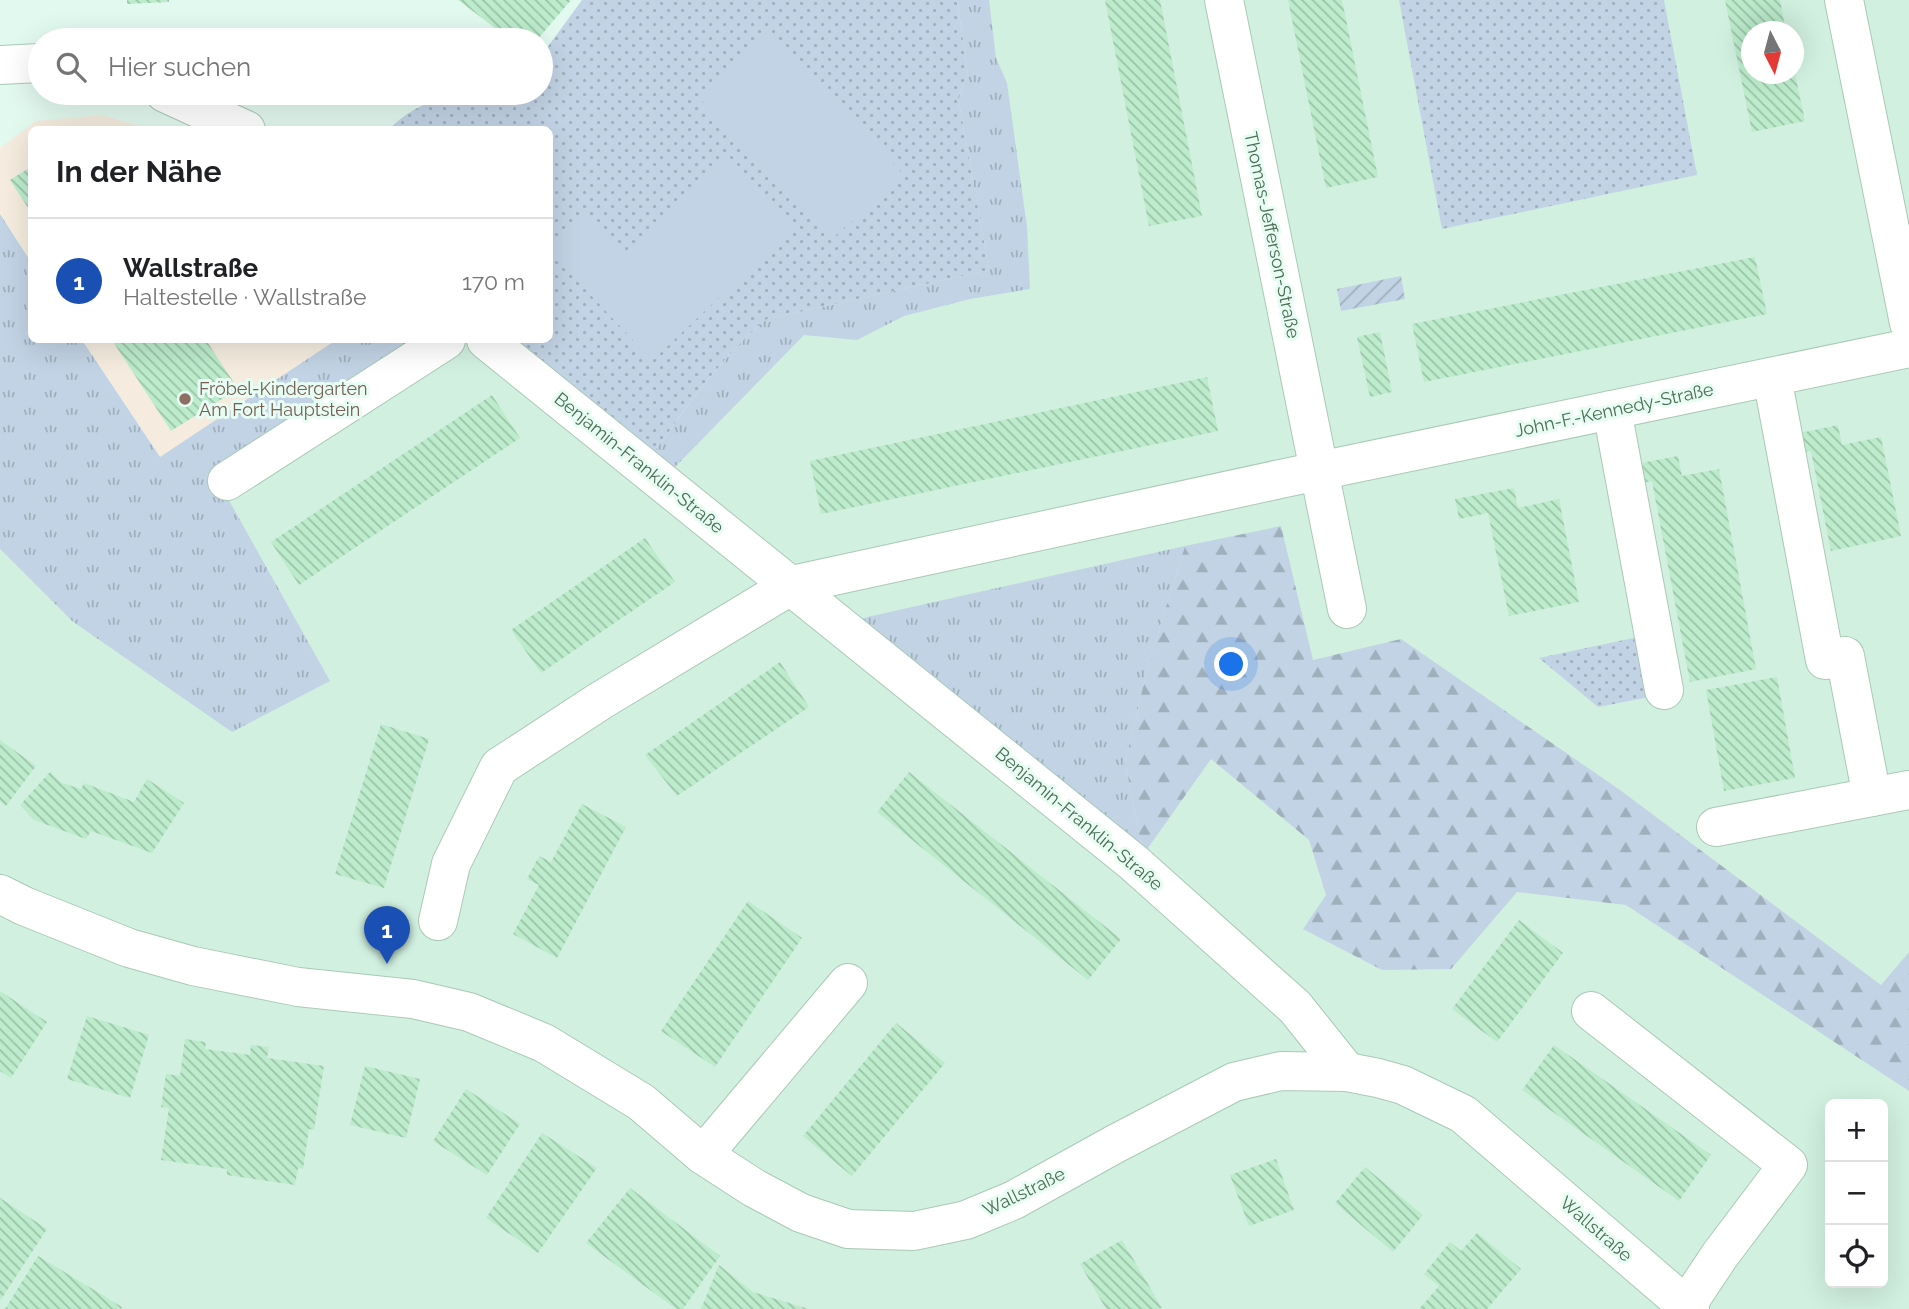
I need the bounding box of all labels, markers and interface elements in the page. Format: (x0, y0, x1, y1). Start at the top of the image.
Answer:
north arrow (1741, 21, 1804, 84)
search box (28, 28, 553, 105)
icon: search (52, 48, 90, 86)
text: Hier suchen (108, 52, 251, 82)
street label: Thomas-Jefferson-Straße (1240, 130, 1305, 341)
text: In der Nähe (56, 154, 221, 189)
text: Wallstraße (123, 253, 258, 283)
text: 1 (73, 268, 85, 295)
text: 170 m (462, 268, 525, 295)
text: Haltestelle · Wallstraße (123, 283, 367, 310)
place label: Fröbel-Kindergarten Am Fort Hauptstein (199, 378, 368, 420)
street label: John-F.-Kennedy-Straße (1513, 378, 1716, 441)
street label: Benjamin-Franklin-Straße (550, 388, 729, 538)
marker: Fröbel-Kindergarten Am Fort Hauptstein (177, 391, 193, 407)
your location (1214, 647, 1248, 681)
street label: Benjamin-Franklin-Straße (991, 743, 1168, 895)
pin: 1 (364, 906, 410, 964)
map controls (1825, 1099, 1888, 1288)
button: + (1825, 1099, 1888, 1162)
street label: Wallstraße (979, 1162, 1069, 1220)
button: − (1825, 1162, 1888, 1225)
street label: Wallstraße (1556, 1192, 1637, 1266)
button: locate (1825, 1225, 1888, 1288)

